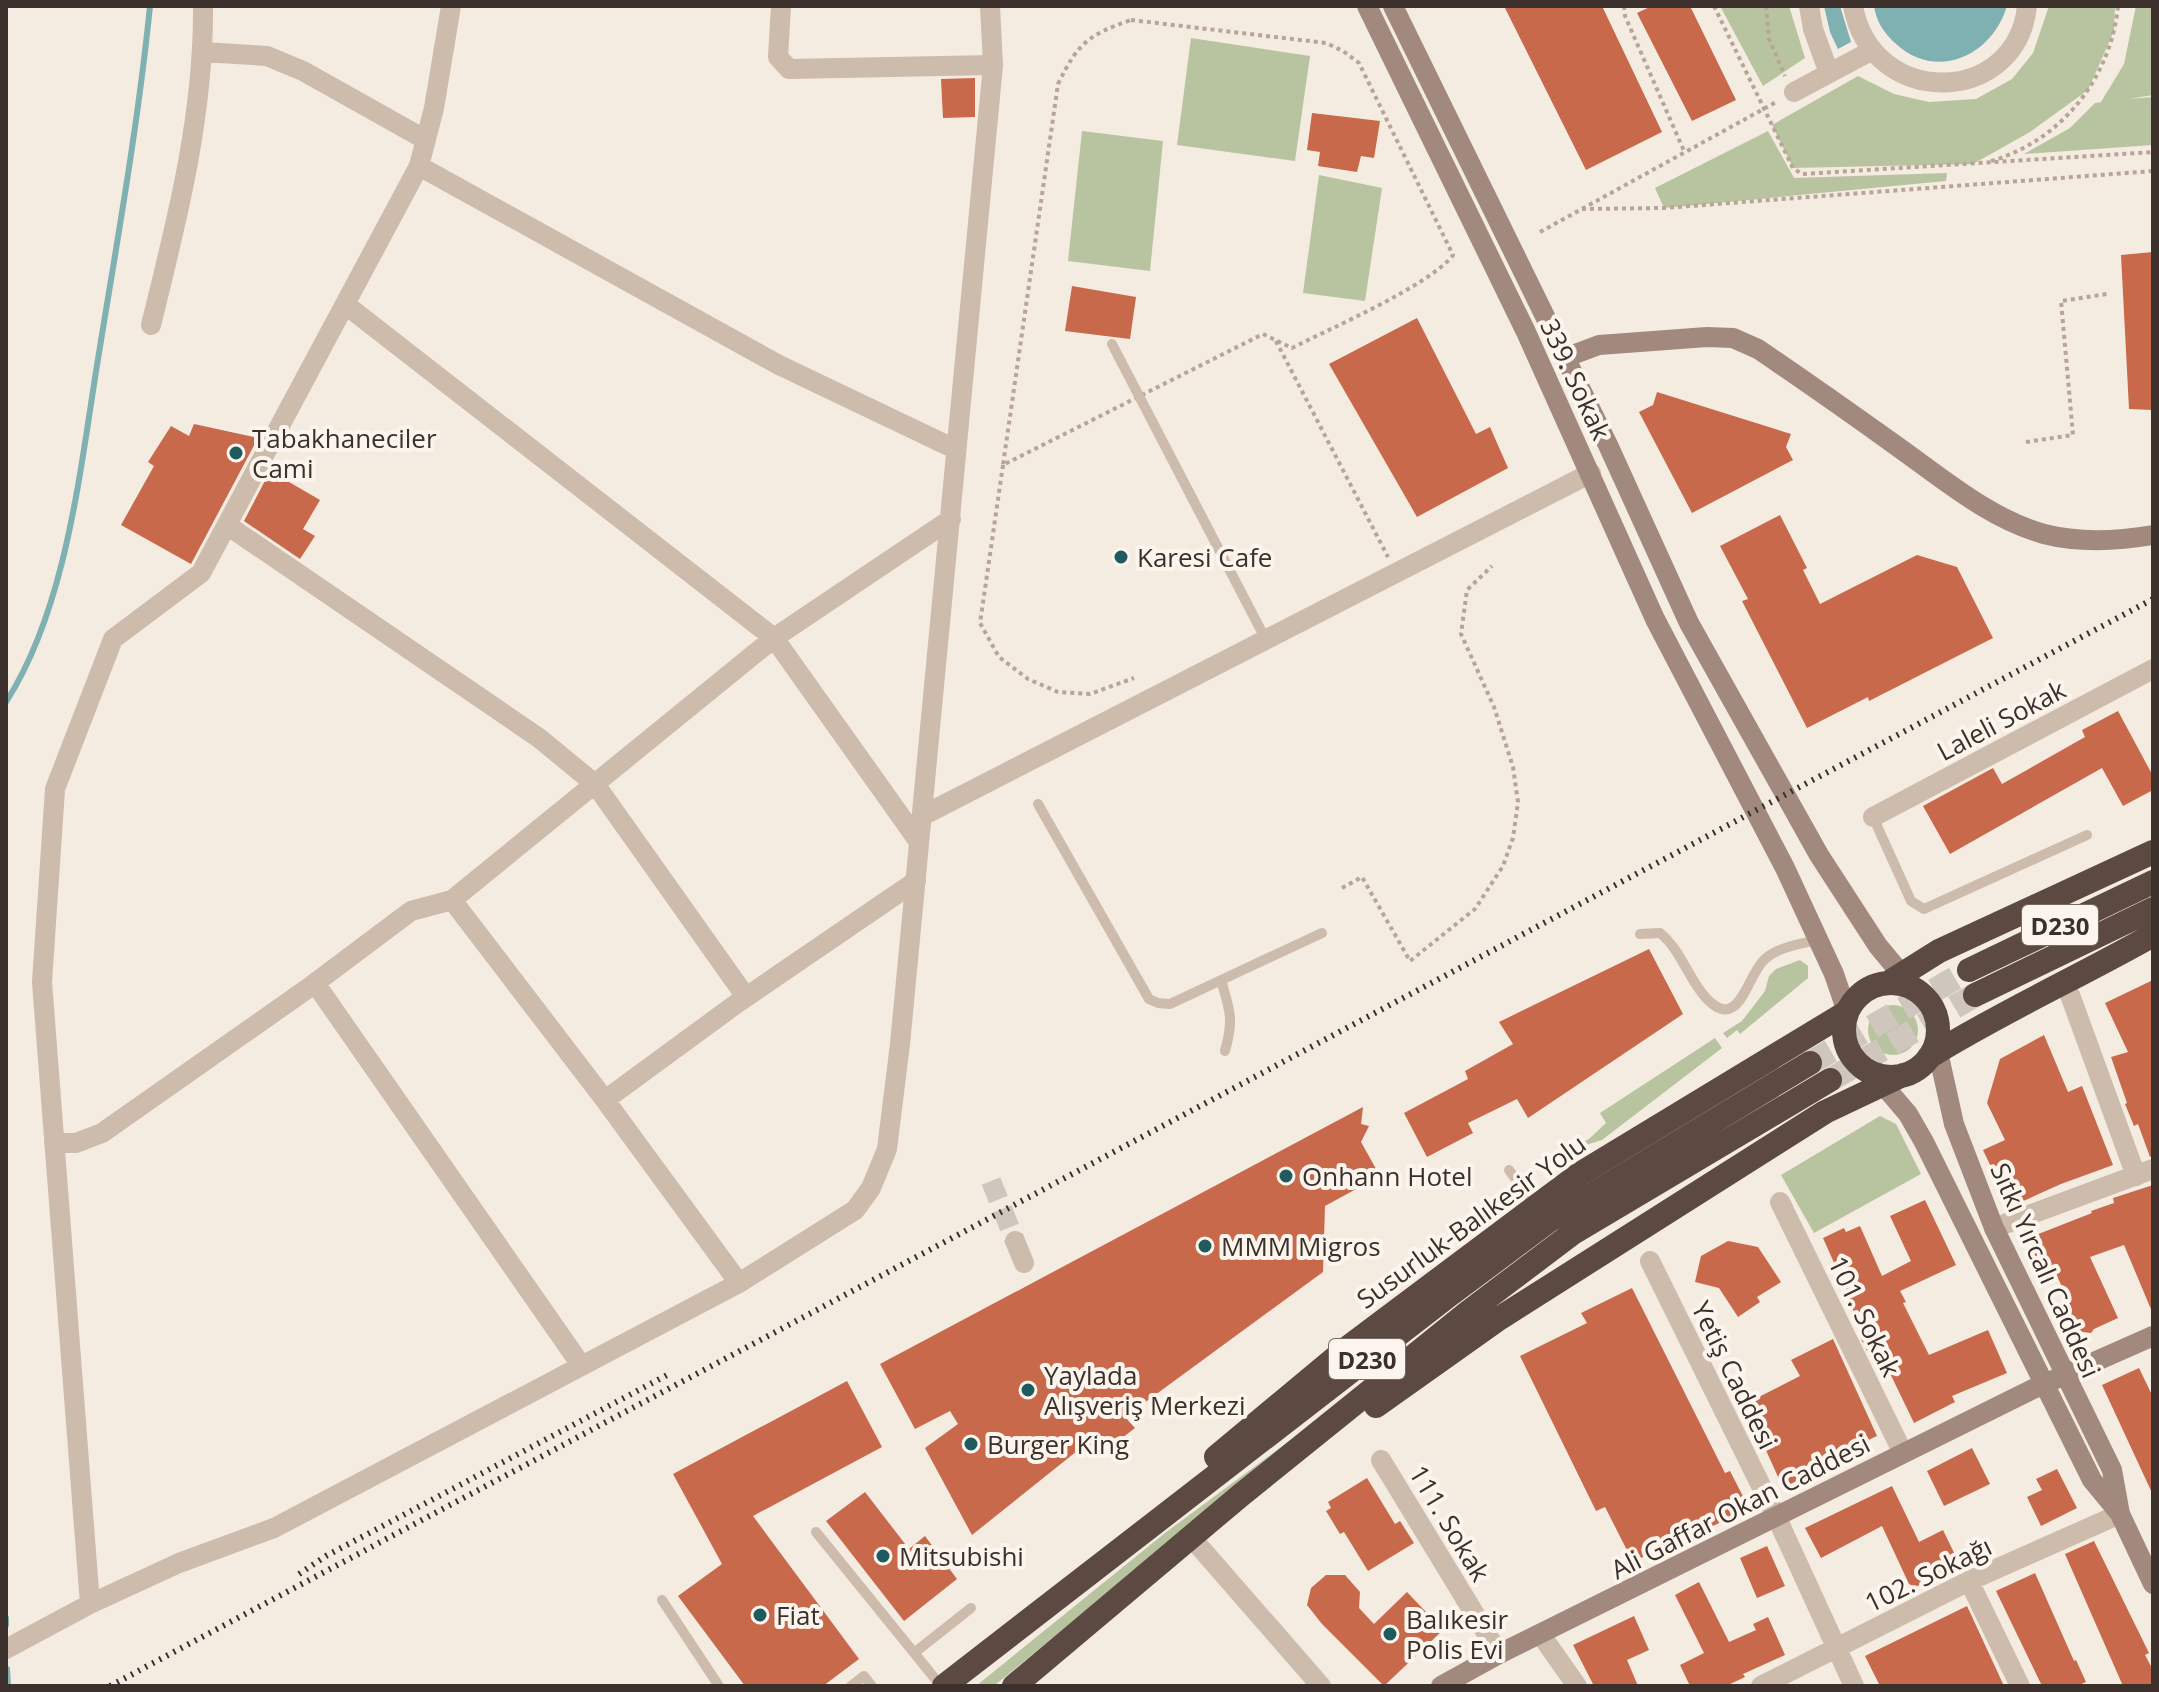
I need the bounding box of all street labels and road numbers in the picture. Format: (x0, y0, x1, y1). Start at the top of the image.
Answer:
street label: 339. Sokak (1532, 313, 1620, 446)
street label: Laleli Sokak (1930, 671, 2072, 769)
road number: D230 (2022, 905, 2098, 945)
street label: Susurluk-Balıkesir Yolu (1349, 1126, 1593, 1316)
street label: Sıtkı Yırcalı Caddesi (1982, 1157, 2110, 1383)
street label: 101. Sokak (1820, 1250, 1910, 1383)
street label: Yetiş Caddesi (1684, 1295, 1786, 1455)
road number: D230 (1329, 1339, 1405, 1379)
street label: Ali Gaffar Okan Caddesi (1604, 1425, 1876, 1587)
street label: 111. Sokak (1401, 1458, 1499, 1588)
street label: 102. Sokağı (1859, 1528, 1997, 1620)

